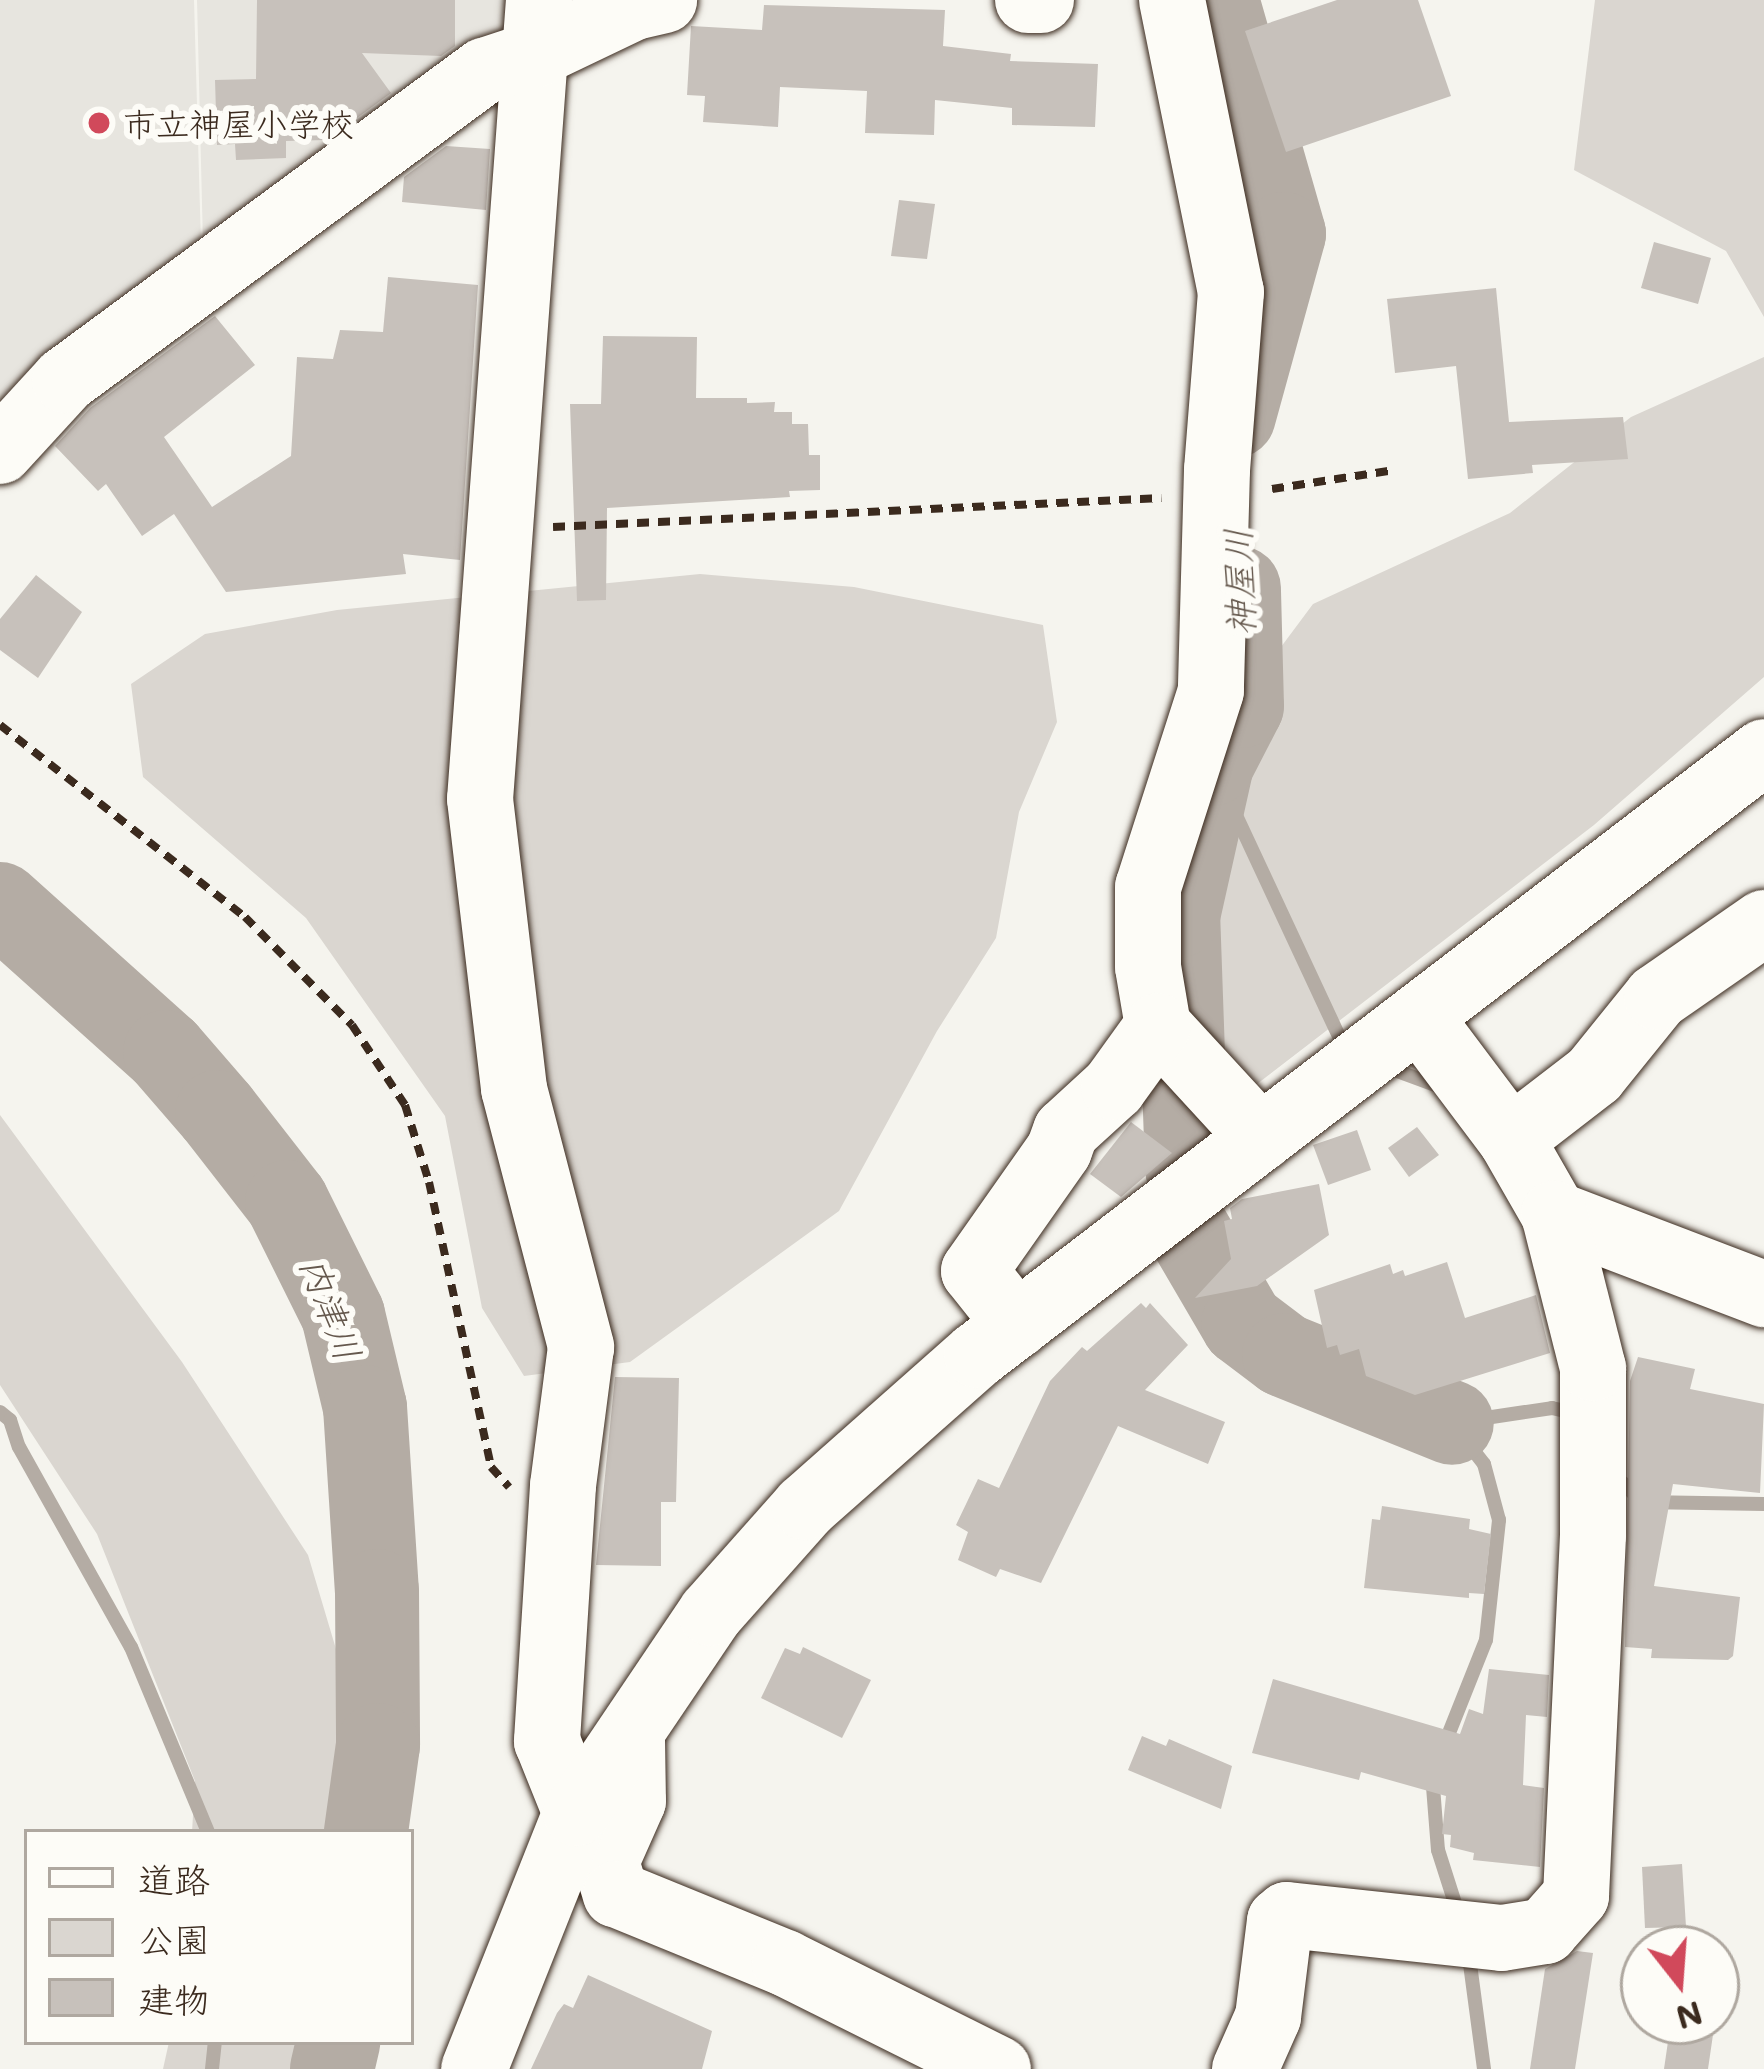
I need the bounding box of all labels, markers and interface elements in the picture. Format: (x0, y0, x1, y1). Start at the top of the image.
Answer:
place label: 市立神屋小学校 (123, 103, 354, 143)
marker: 市立神屋小学校 (86, 110, 112, 136)
water label: 神屋川 (1215, 527, 1261, 637)
water label: 内津川 (292, 1250, 372, 1366)
legend (24, 1829, 414, 2045)
text: 道路 (138, 1855, 210, 1902)
text: 公園 (138, 1915, 210, 1962)
north arrow (1620, 1925, 1740, 2045)
text: 建物 (138, 1975, 210, 2022)
text: N (1672, 1993, 1708, 2041)

